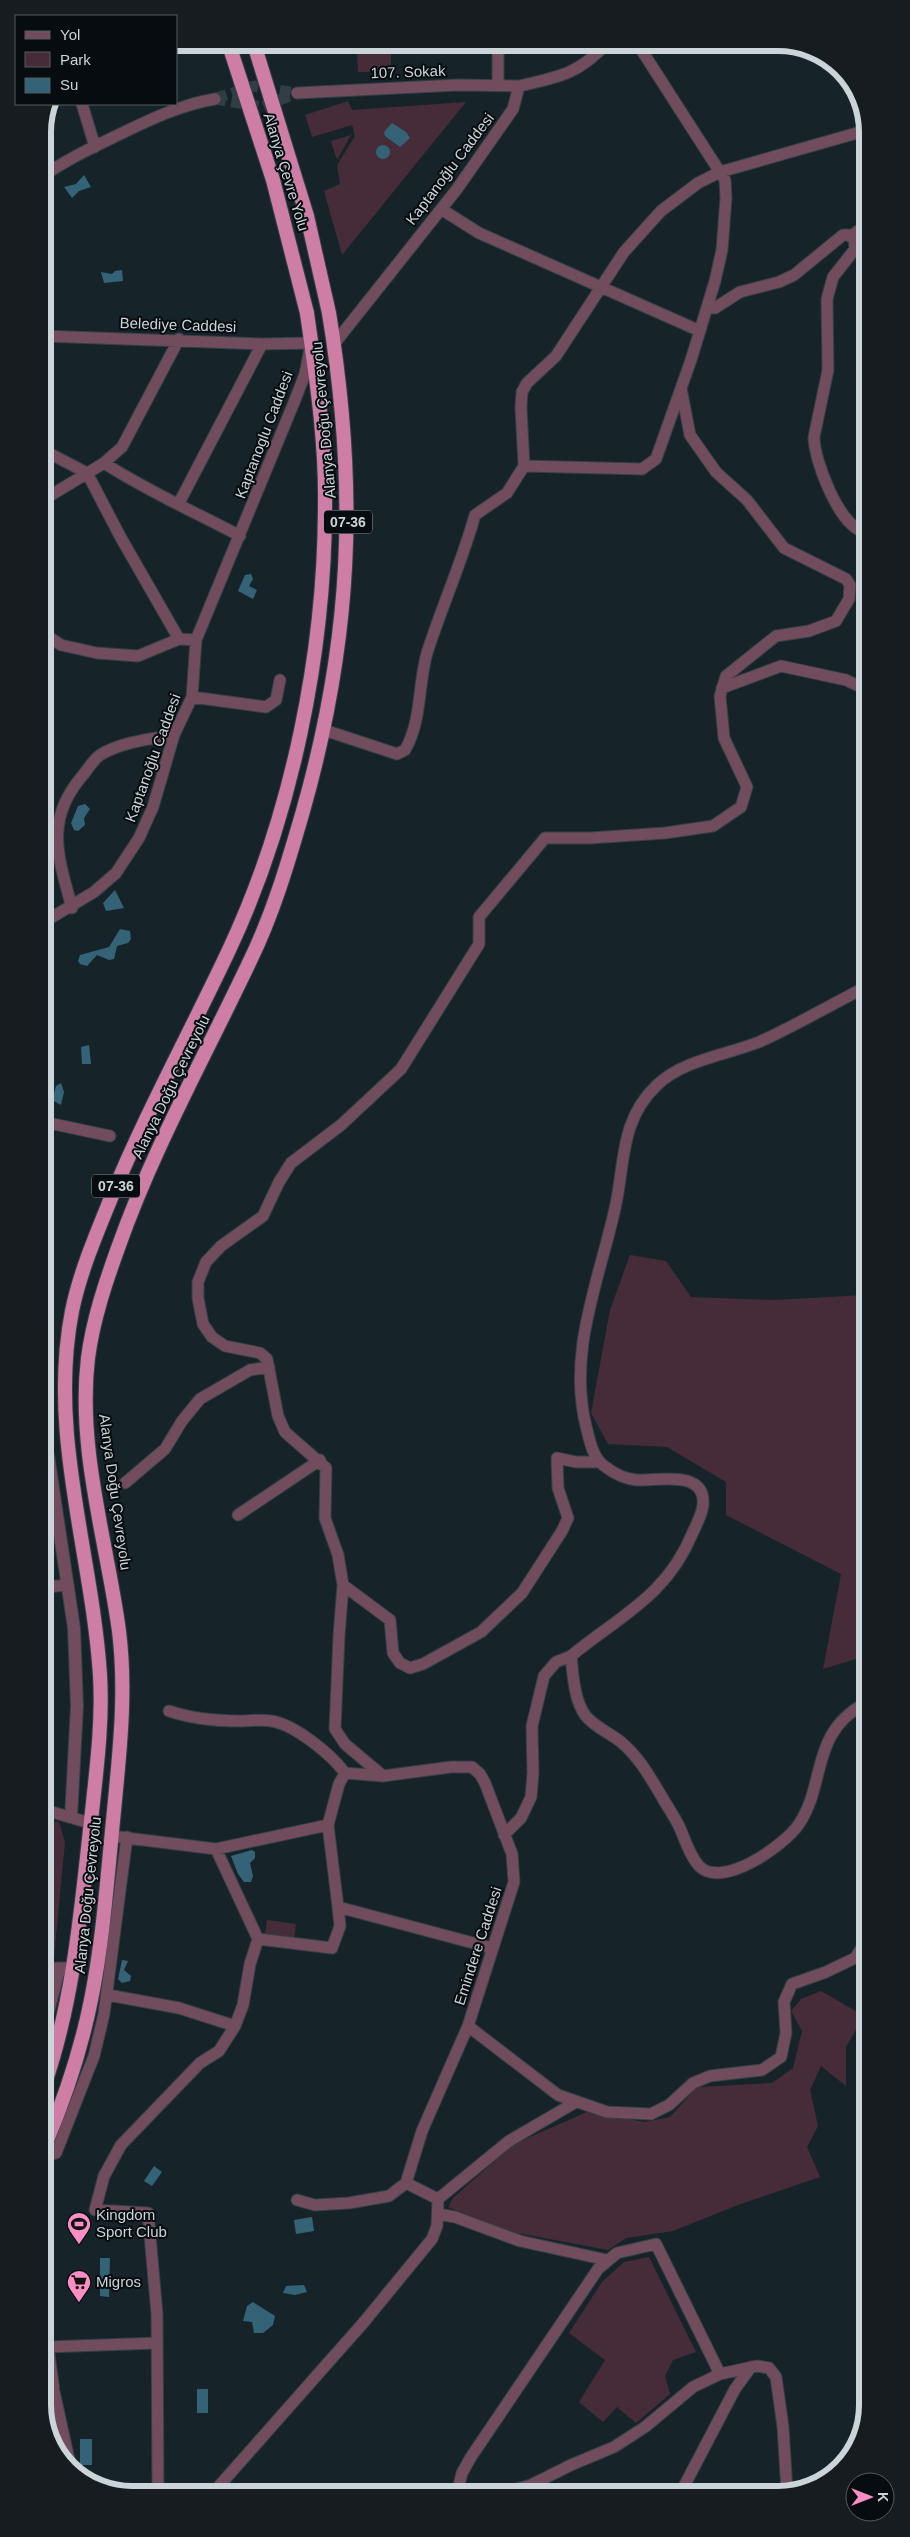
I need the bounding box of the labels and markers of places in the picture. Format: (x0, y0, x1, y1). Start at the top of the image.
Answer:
place label: Kingdom Sport Club (96, 2206, 167, 2240)
sports icon: Kingdom Sport Club (66, 2211, 92, 2245)
supermarket icon: Migros (66, 2269, 92, 2303)
place label: Migros (96, 2273, 141, 2290)

